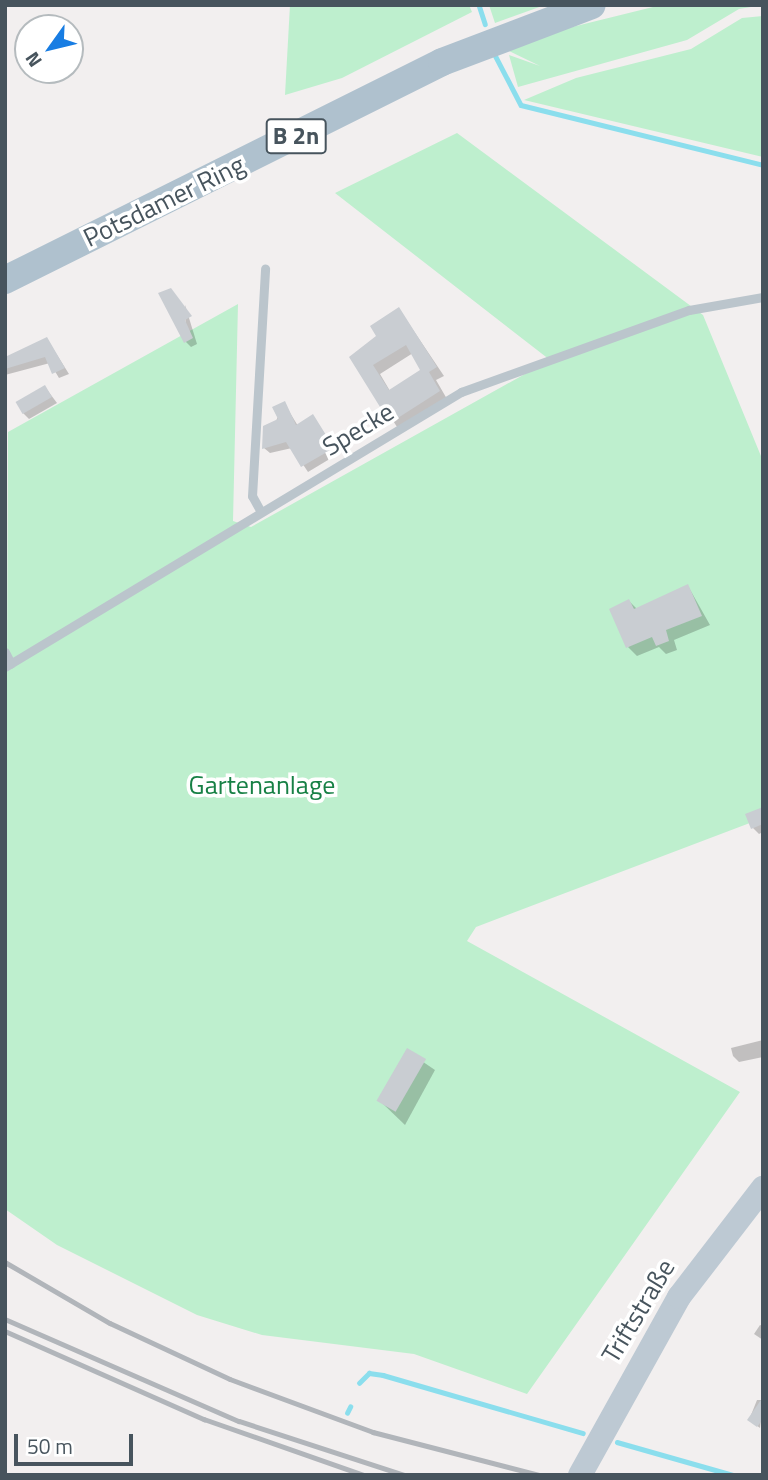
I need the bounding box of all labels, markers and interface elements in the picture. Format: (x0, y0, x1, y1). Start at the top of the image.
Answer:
north arrow (14, 14, 84, 84)
text: N (17, 46, 49, 73)
road number: B 2n (264, 116, 328, 156)
street label: Potsdamer Ring (78, 149, 250, 253)
street label: Specke (317, 396, 399, 462)
park label: Gartenanlage (189, 769, 335, 801)
street label: Triftstraße (595, 1254, 681, 1368)
scale bar (18, 1420, 136, 1464)
text: 50 m (27, 1430, 73, 1462)

